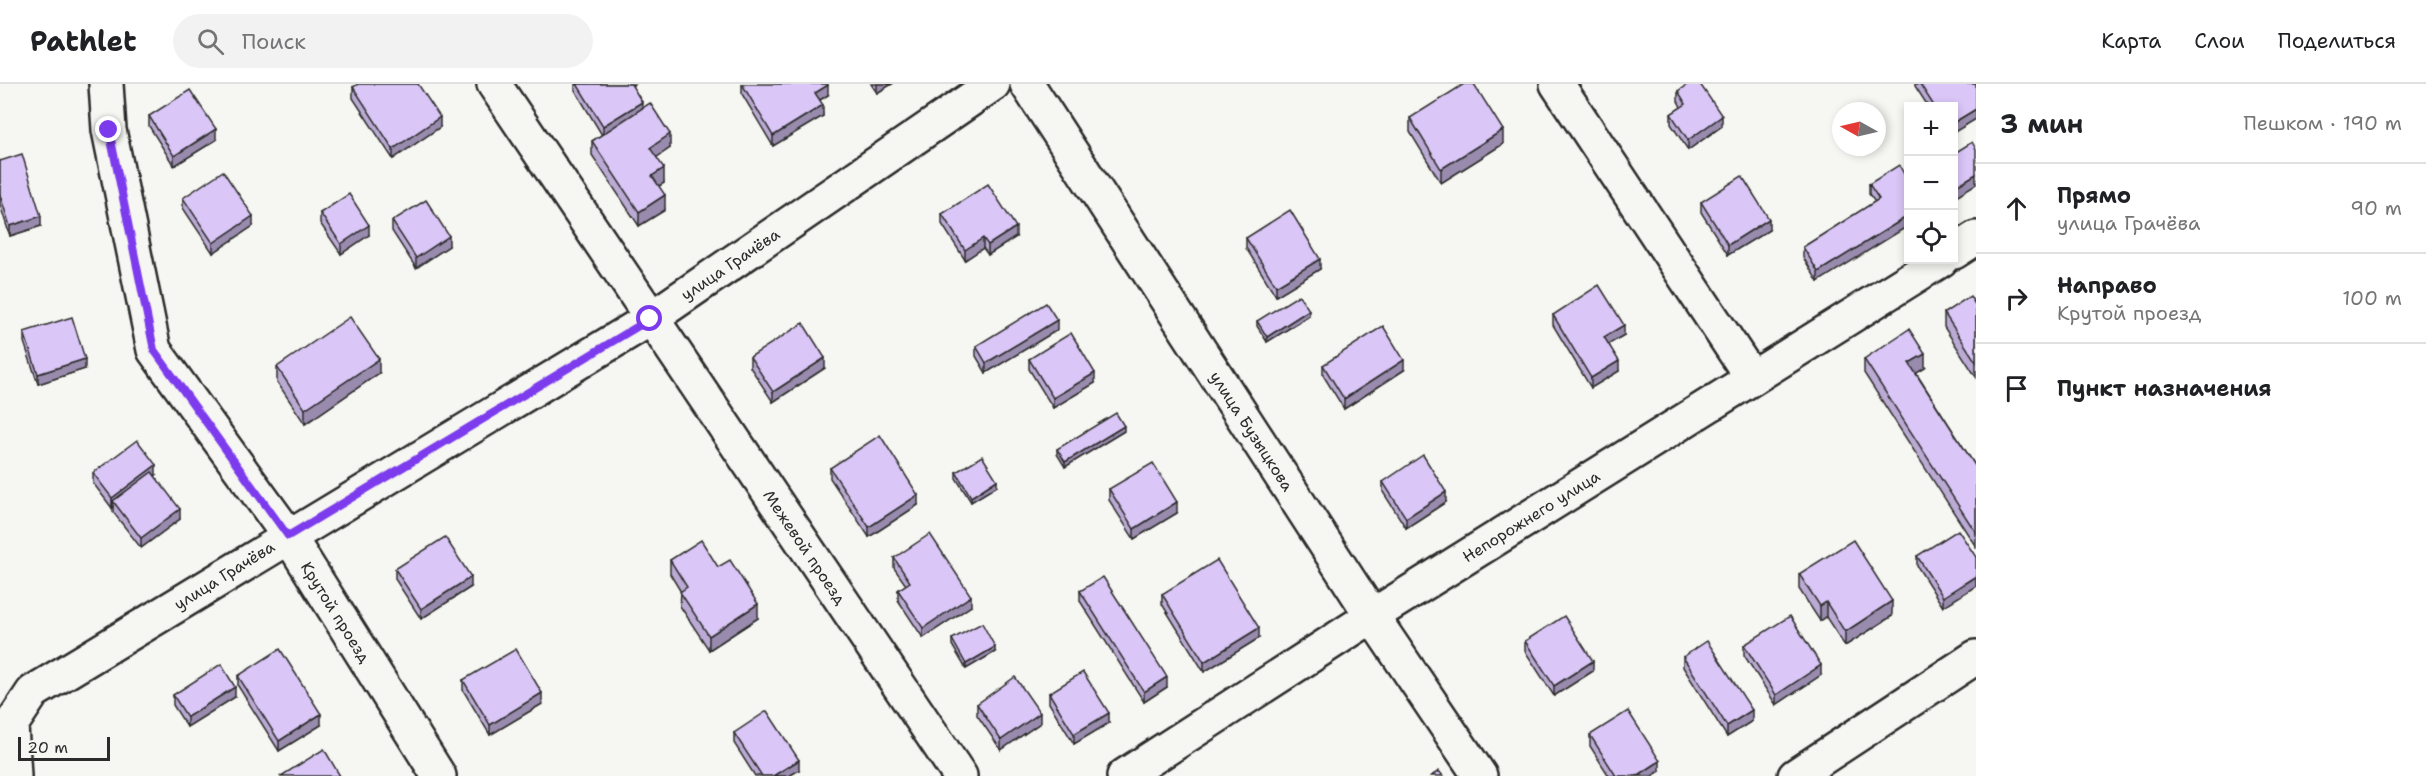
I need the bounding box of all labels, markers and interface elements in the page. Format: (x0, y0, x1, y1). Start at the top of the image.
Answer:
search box (173, 14, 593, 68)
text: Pathlet (30, 22, 137, 60)
icon: search (194, 25, 227, 58)
text: Поиск (242, 27, 306, 56)
text: Карта (2101, 27, 2161, 55)
text: Слои (2194, 27, 2245, 55)
text: Поделиться (2278, 27, 2396, 55)
north arrow (1832, 102, 1886, 156)
map controls (1904, 102, 1958, 264)
button: + (1904, 102, 1958, 156)
text: 3 мин (2000, 106, 2083, 141)
text: Пешком · 190 m (2244, 110, 2402, 136)
route end (95, 116, 121, 142)
button: − (1904, 156, 1958, 210)
text: Прямо (2057, 181, 2131, 210)
icon: ahead (2000, 192, 2033, 225)
text: 90 m (2350, 195, 2402, 221)
button: locate (1904, 210, 1958, 264)
text: улица Грачёва (2057, 210, 2200, 236)
street label: улица Грачёва (677, 224, 784, 305)
text: Направо (2057, 271, 2157, 300)
icon: right (2000, 282, 2033, 315)
text: 100 m (2342, 285, 2402, 311)
text: Крутой проезд (2057, 300, 2202, 326)
route start (636, 305, 662, 331)
street label: улица Бузыцкова (1205, 367, 1298, 495)
icon: arrive (2000, 372, 2033, 405)
text: Пункт назначения (2057, 374, 2271, 403)
street label: Непорожнего улица (1459, 466, 1604, 567)
street label: Межевой проезд (758, 486, 851, 609)
street label: улица Грачёва (170, 536, 279, 615)
street label: Крутой проезд (296, 558, 375, 667)
scale bar (18, 734, 110, 762)
text: 20 m (27, 737, 68, 758)

